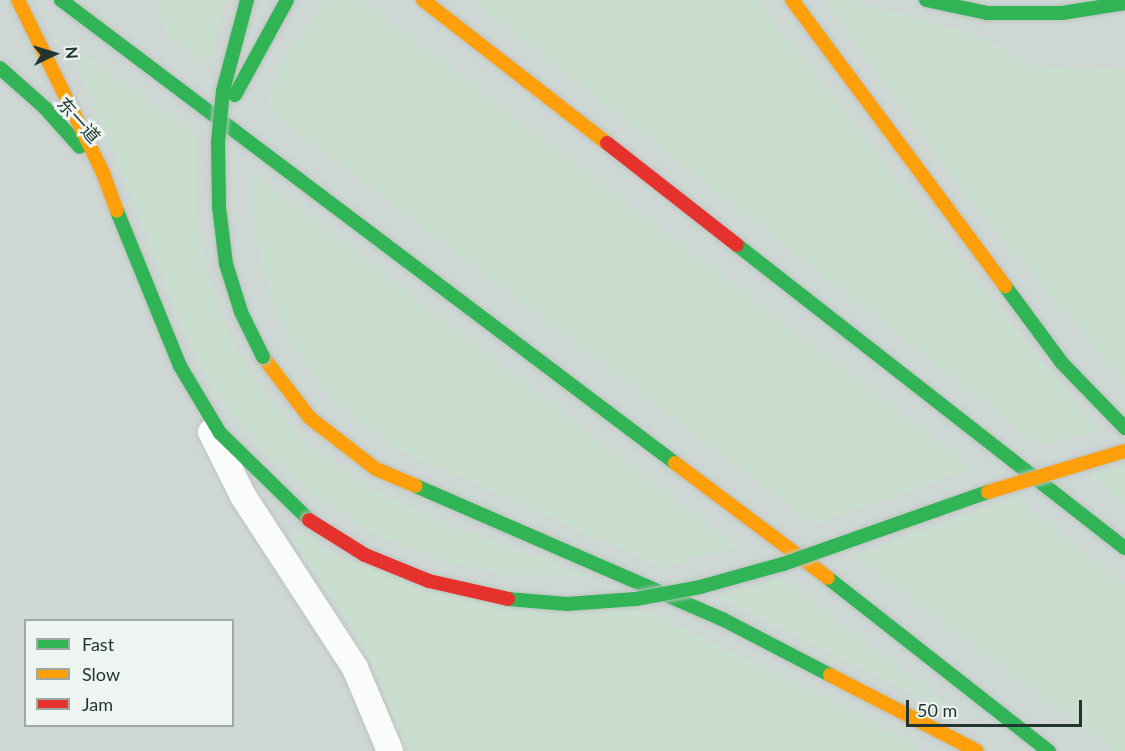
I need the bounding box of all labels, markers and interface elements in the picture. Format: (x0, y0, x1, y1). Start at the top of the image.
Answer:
north arrow (24, 24, 84, 84)
text: N (63, 46, 82, 60)
street label: 东一道 (53, 93, 105, 147)
legend (24, 619, 234, 727)
text: Fast (82, 633, 114, 655)
text: Slow (82, 663, 120, 685)
scale bar (909, 688, 1084, 726)
text: Jam (82, 693, 113, 715)
text: 50 m (917, 699, 957, 721)

